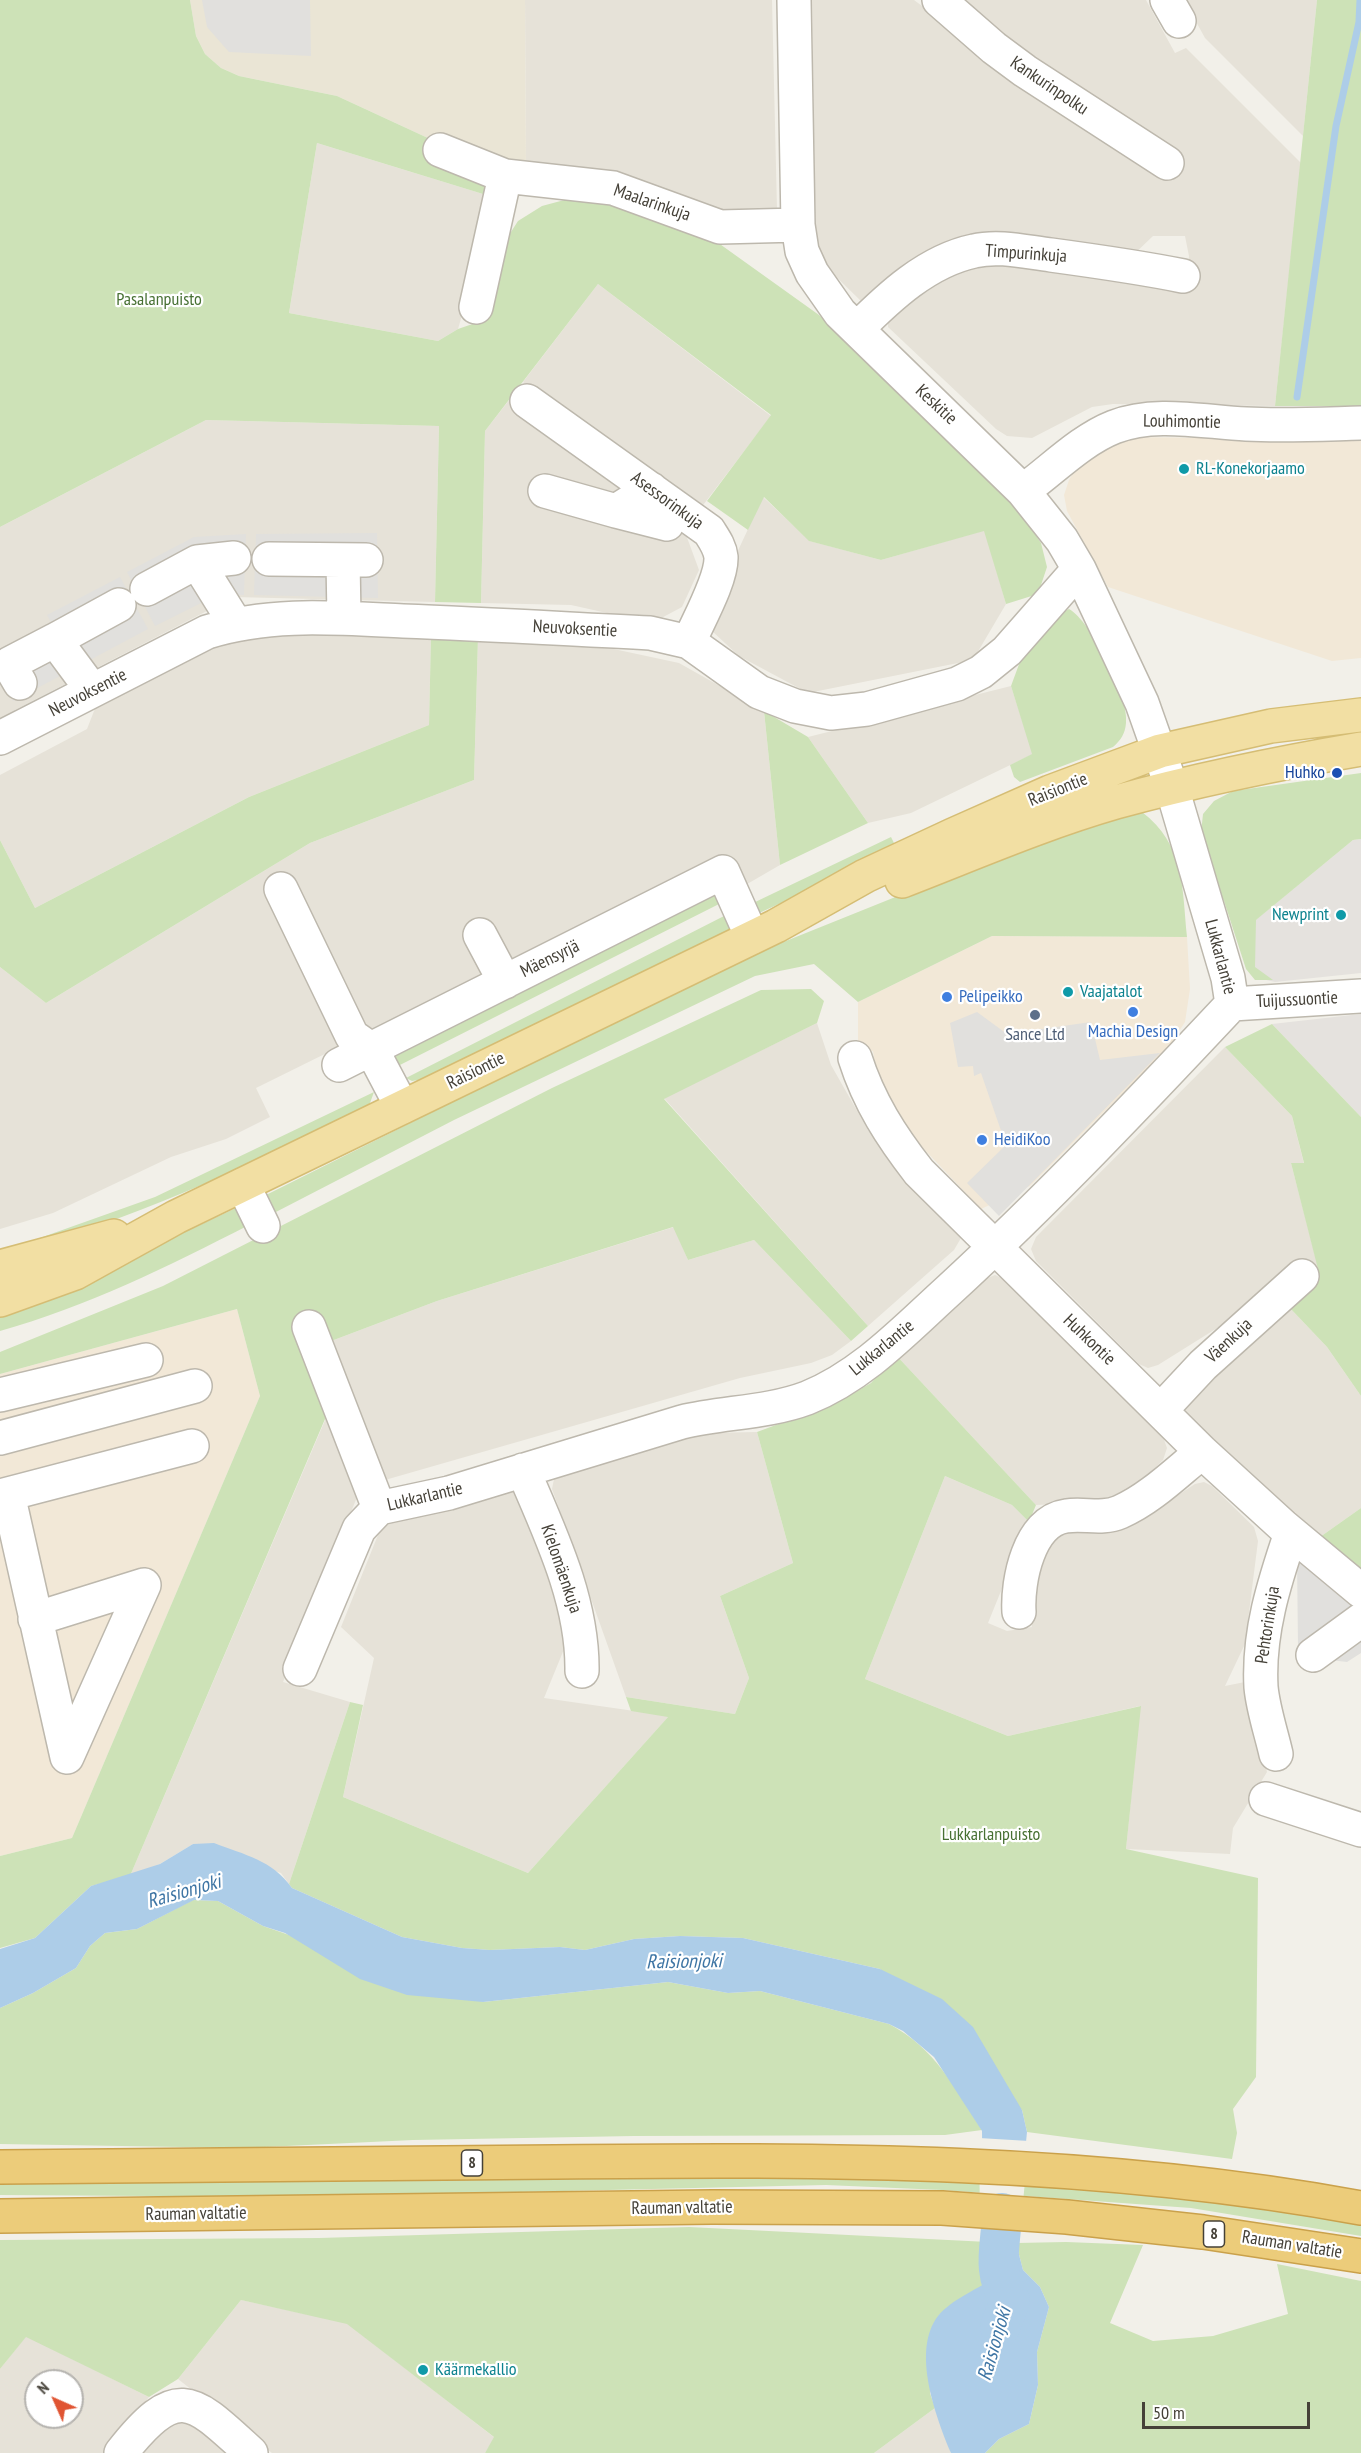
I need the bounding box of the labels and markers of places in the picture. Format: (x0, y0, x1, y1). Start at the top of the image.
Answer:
place label: RL-Konekorjaamo (1196, 458, 1305, 480)
marker: RL-Konekorjaamo (1177, 462, 1191, 476)
place label: Huhko (1285, 762, 1325, 784)
marker: Huhko (1330, 766, 1344, 780)
place label: Newprint (1272, 904, 1329, 926)
marker: Newprint (1334, 908, 1348, 922)
place label: Vaajatalot (1080, 981, 1142, 1003)
marker: Vaajatalot (1061, 985, 1075, 999)
place label: Pelipeikko (959, 986, 1023, 1008)
marker: Pelipeikko (940, 990, 954, 1004)
marker: Machia Design (1126, 1005, 1140, 1019)
marker: Sance Ltd (1028, 1008, 1042, 1022)
place label: Machia Design (1088, 1021, 1178, 1043)
place label: Sance Ltd (1005, 1024, 1065, 1046)
place label: HeidiKoo (994, 1129, 1050, 1151)
marker: HeidiKoo (975, 1133, 989, 1147)
place label: Käärmekallio (435, 2359, 517, 2381)
marker: Käärmekallio (416, 2363, 430, 2377)

